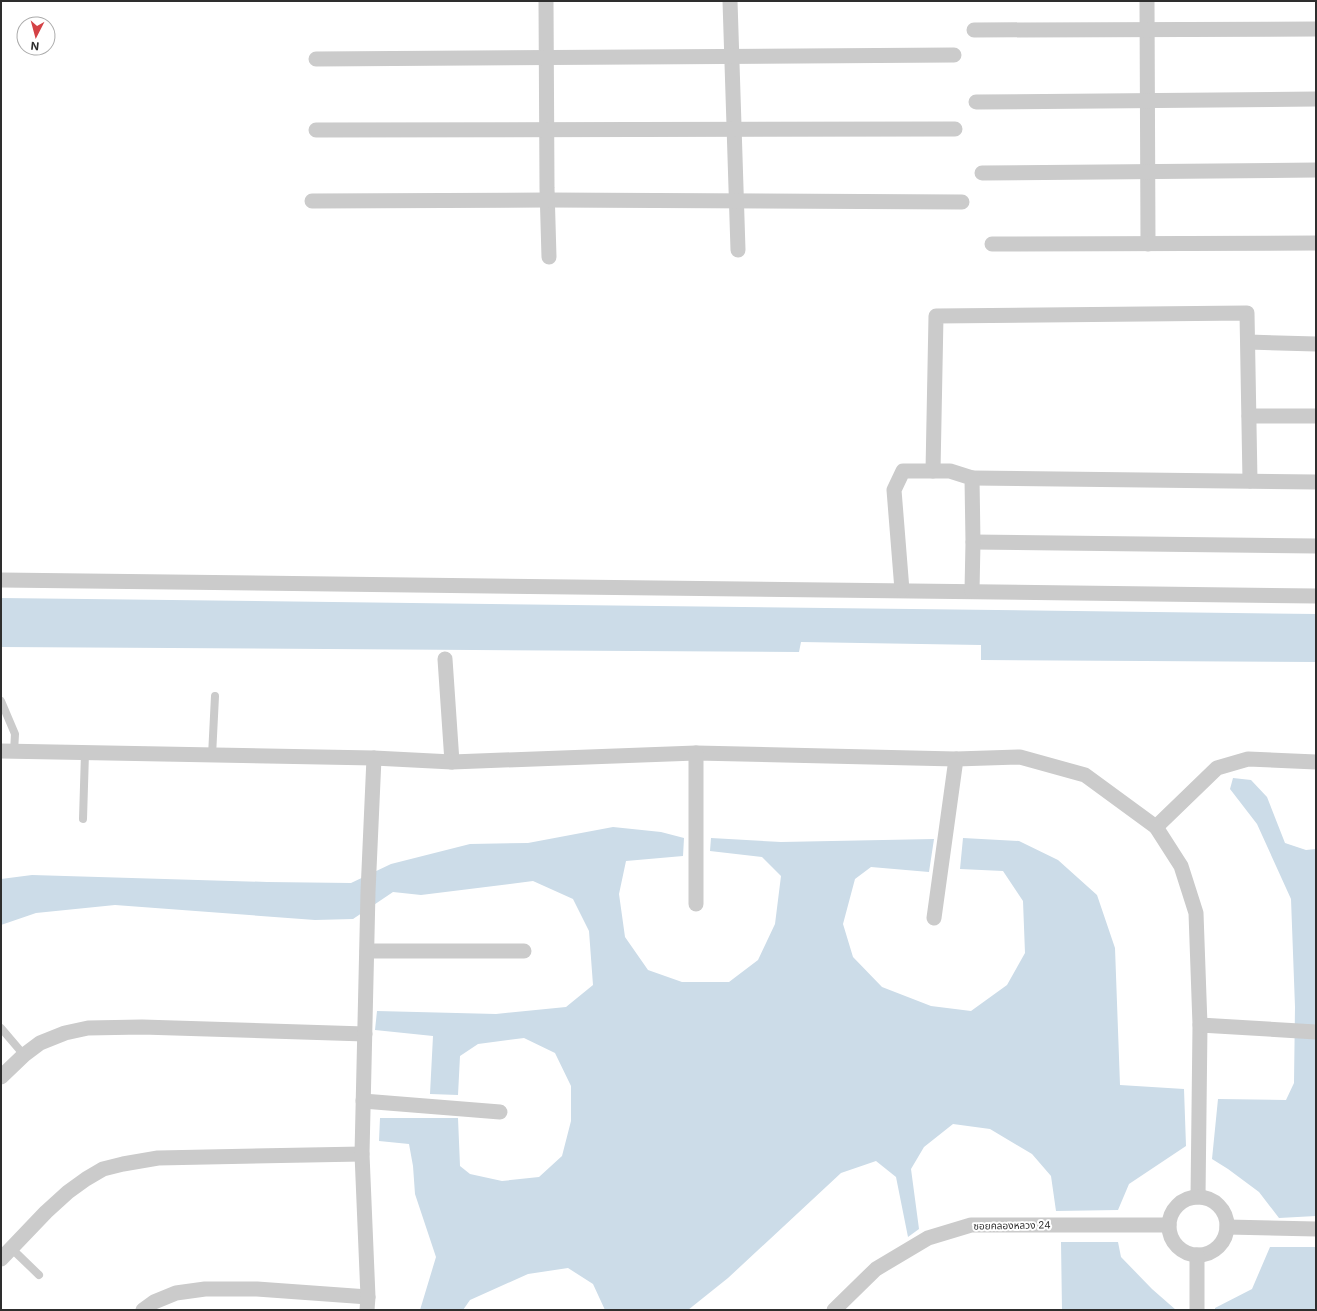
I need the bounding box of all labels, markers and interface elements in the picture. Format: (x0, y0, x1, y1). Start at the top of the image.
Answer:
north arrow (16, 16, 56, 56)
text: N (30, 39, 40, 53)
street label: ซอยคลองหลวง 24 (973, 1218, 1051, 1232)

